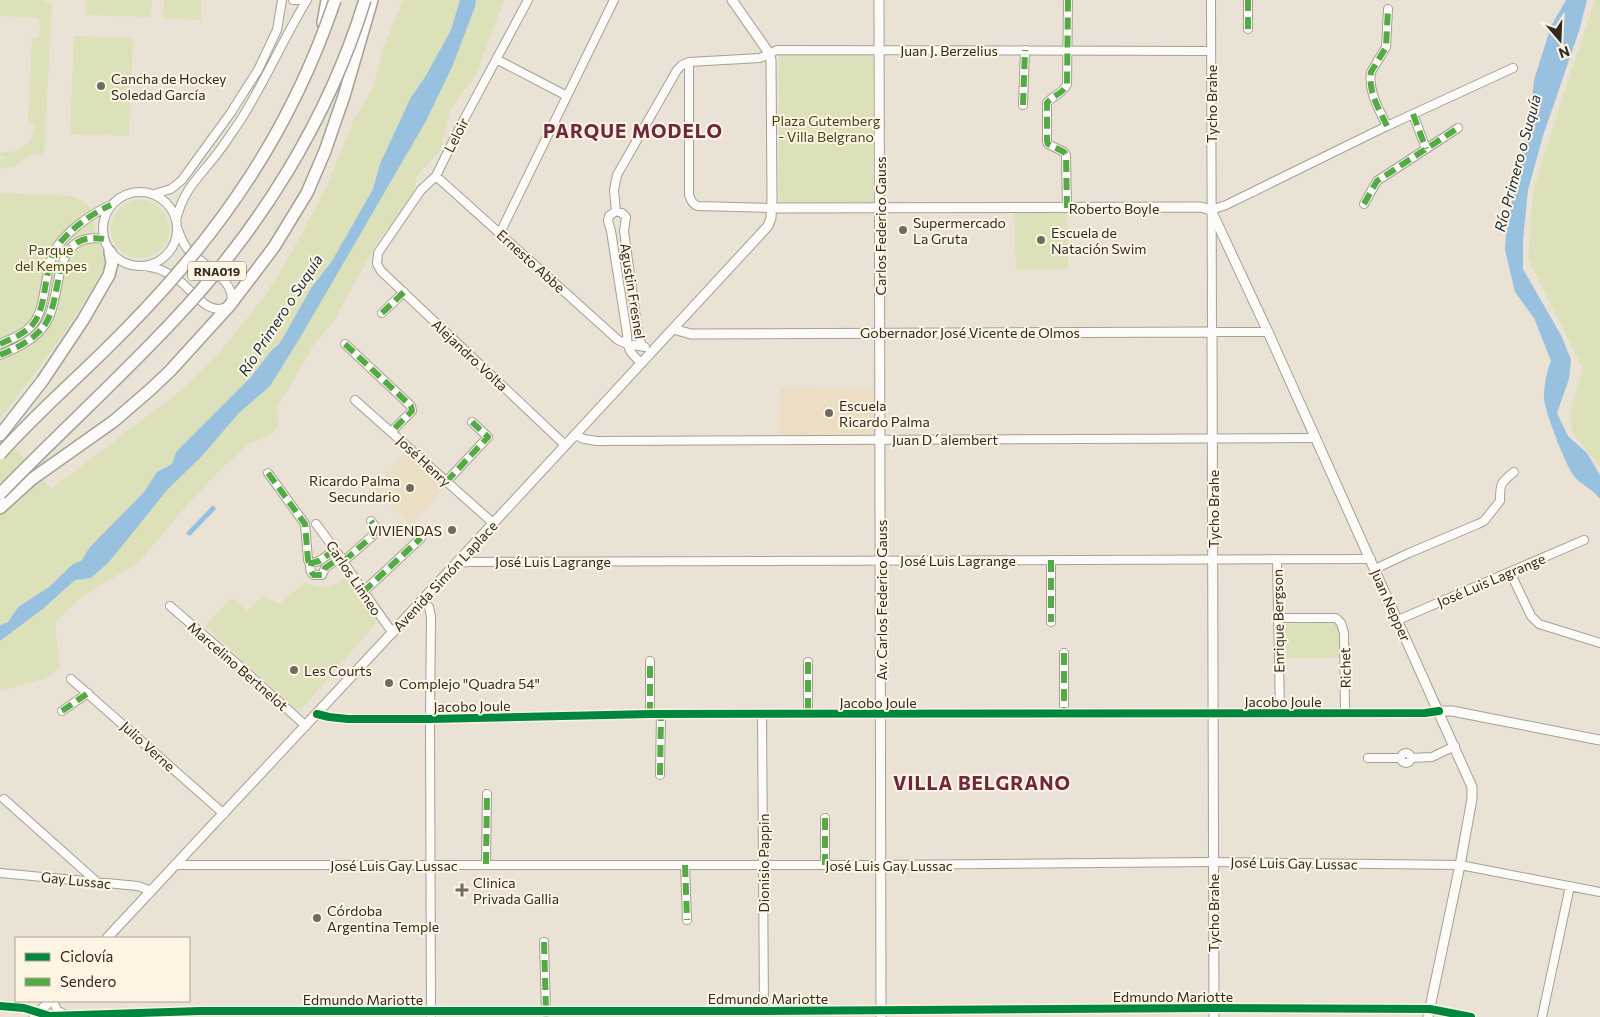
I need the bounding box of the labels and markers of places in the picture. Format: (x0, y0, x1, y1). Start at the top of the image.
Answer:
place label: Cancha de Hockey Soledad García (111, 70, 227, 103)
marker: Cancha de Hockey Soledad García (95, 80, 107, 92)
place label: Supermercado La Gruta (913, 214, 1006, 247)
marker: Supermercado La Gruta (897, 224, 909, 236)
place label: Escuela de Natación Swim (1051, 224, 1146, 257)
marker: Escuela de Natación Swim (1035, 234, 1047, 246)
place label: Escuela Ricardo Palma (839, 397, 930, 430)
marker: Escuela Ricardo Palma (823, 407, 835, 419)
place label: Ricardo Palma Secundario (309, 472, 400, 505)
marker: Ricardo Palma Secundario (404, 482, 416, 494)
place label: VIVIENDAS (368, 522, 442, 539)
marker: VIVIENDAS (446, 524, 458, 536)
place label: Les Courts (304, 662, 372, 679)
marker: Les Courts (288, 664, 300, 676)
place label: Complejo "Quadra 54" (399, 675, 540, 692)
marker: Complejo "Quadra 54" (383, 677, 395, 689)
place label: Clinica Privada Gallia (473, 874, 559, 907)
marker: Clinica Privada Gallia (455, 883, 469, 897)
place label: Córdoba Argentina Temple (327, 902, 439, 935)
marker: Córdoba Argentina Temple (311, 912, 323, 924)

